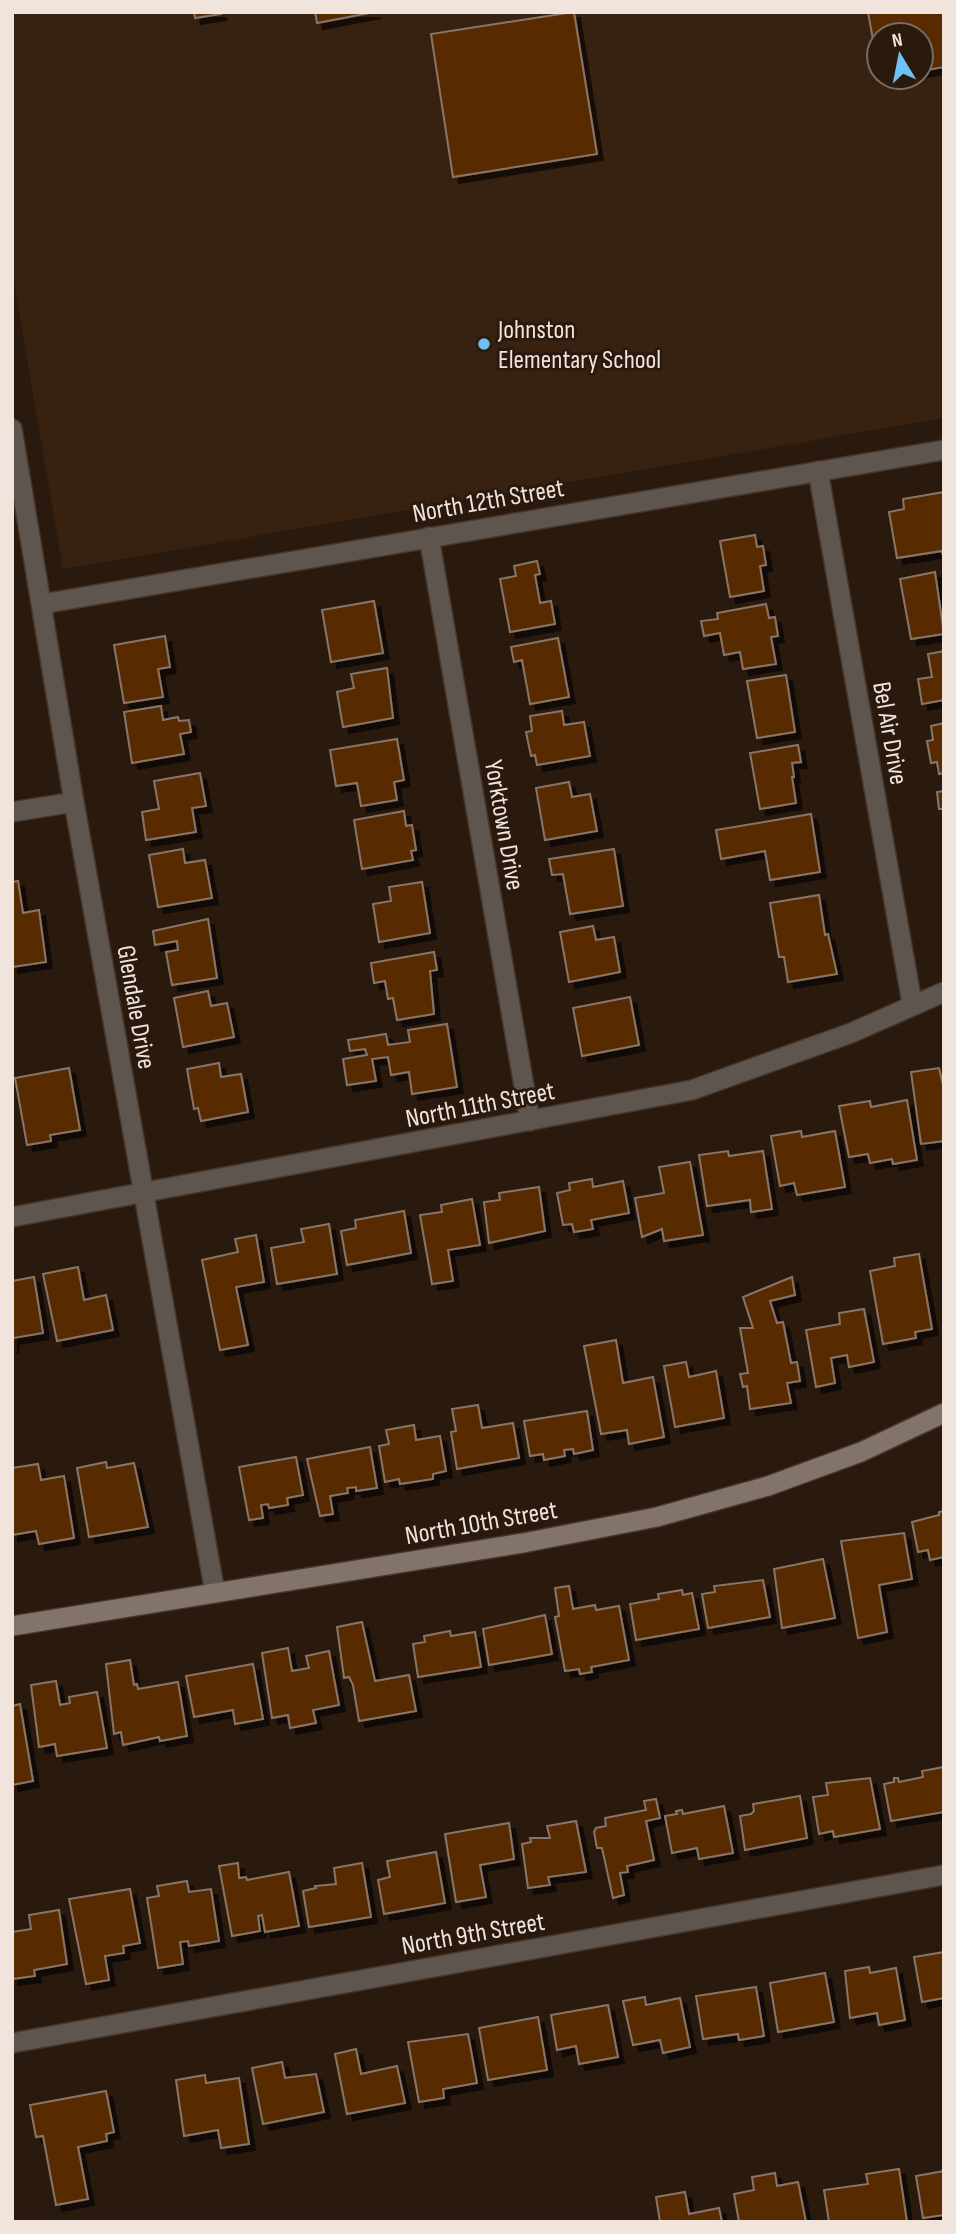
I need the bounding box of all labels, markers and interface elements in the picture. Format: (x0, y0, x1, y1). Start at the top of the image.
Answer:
north arrow (865, 21, 935, 91)
text: N (890, 29, 904, 53)
place label: Johnston Elementary School (497, 315, 661, 376)
marker: Johnston Elementary School (476, 336, 492, 352)
street label: North 12th Street (410, 473, 566, 530)
street label: Bel Air Drive (865, 679, 914, 787)
street label: Yorktown Drive (477, 758, 530, 893)
street label: Glendale Drive (109, 943, 162, 1072)
street label: North 11th Street (403, 1076, 557, 1135)
street label: North 10th Street (403, 1495, 560, 1552)
street label: North 9th Street (399, 1907, 547, 1962)

